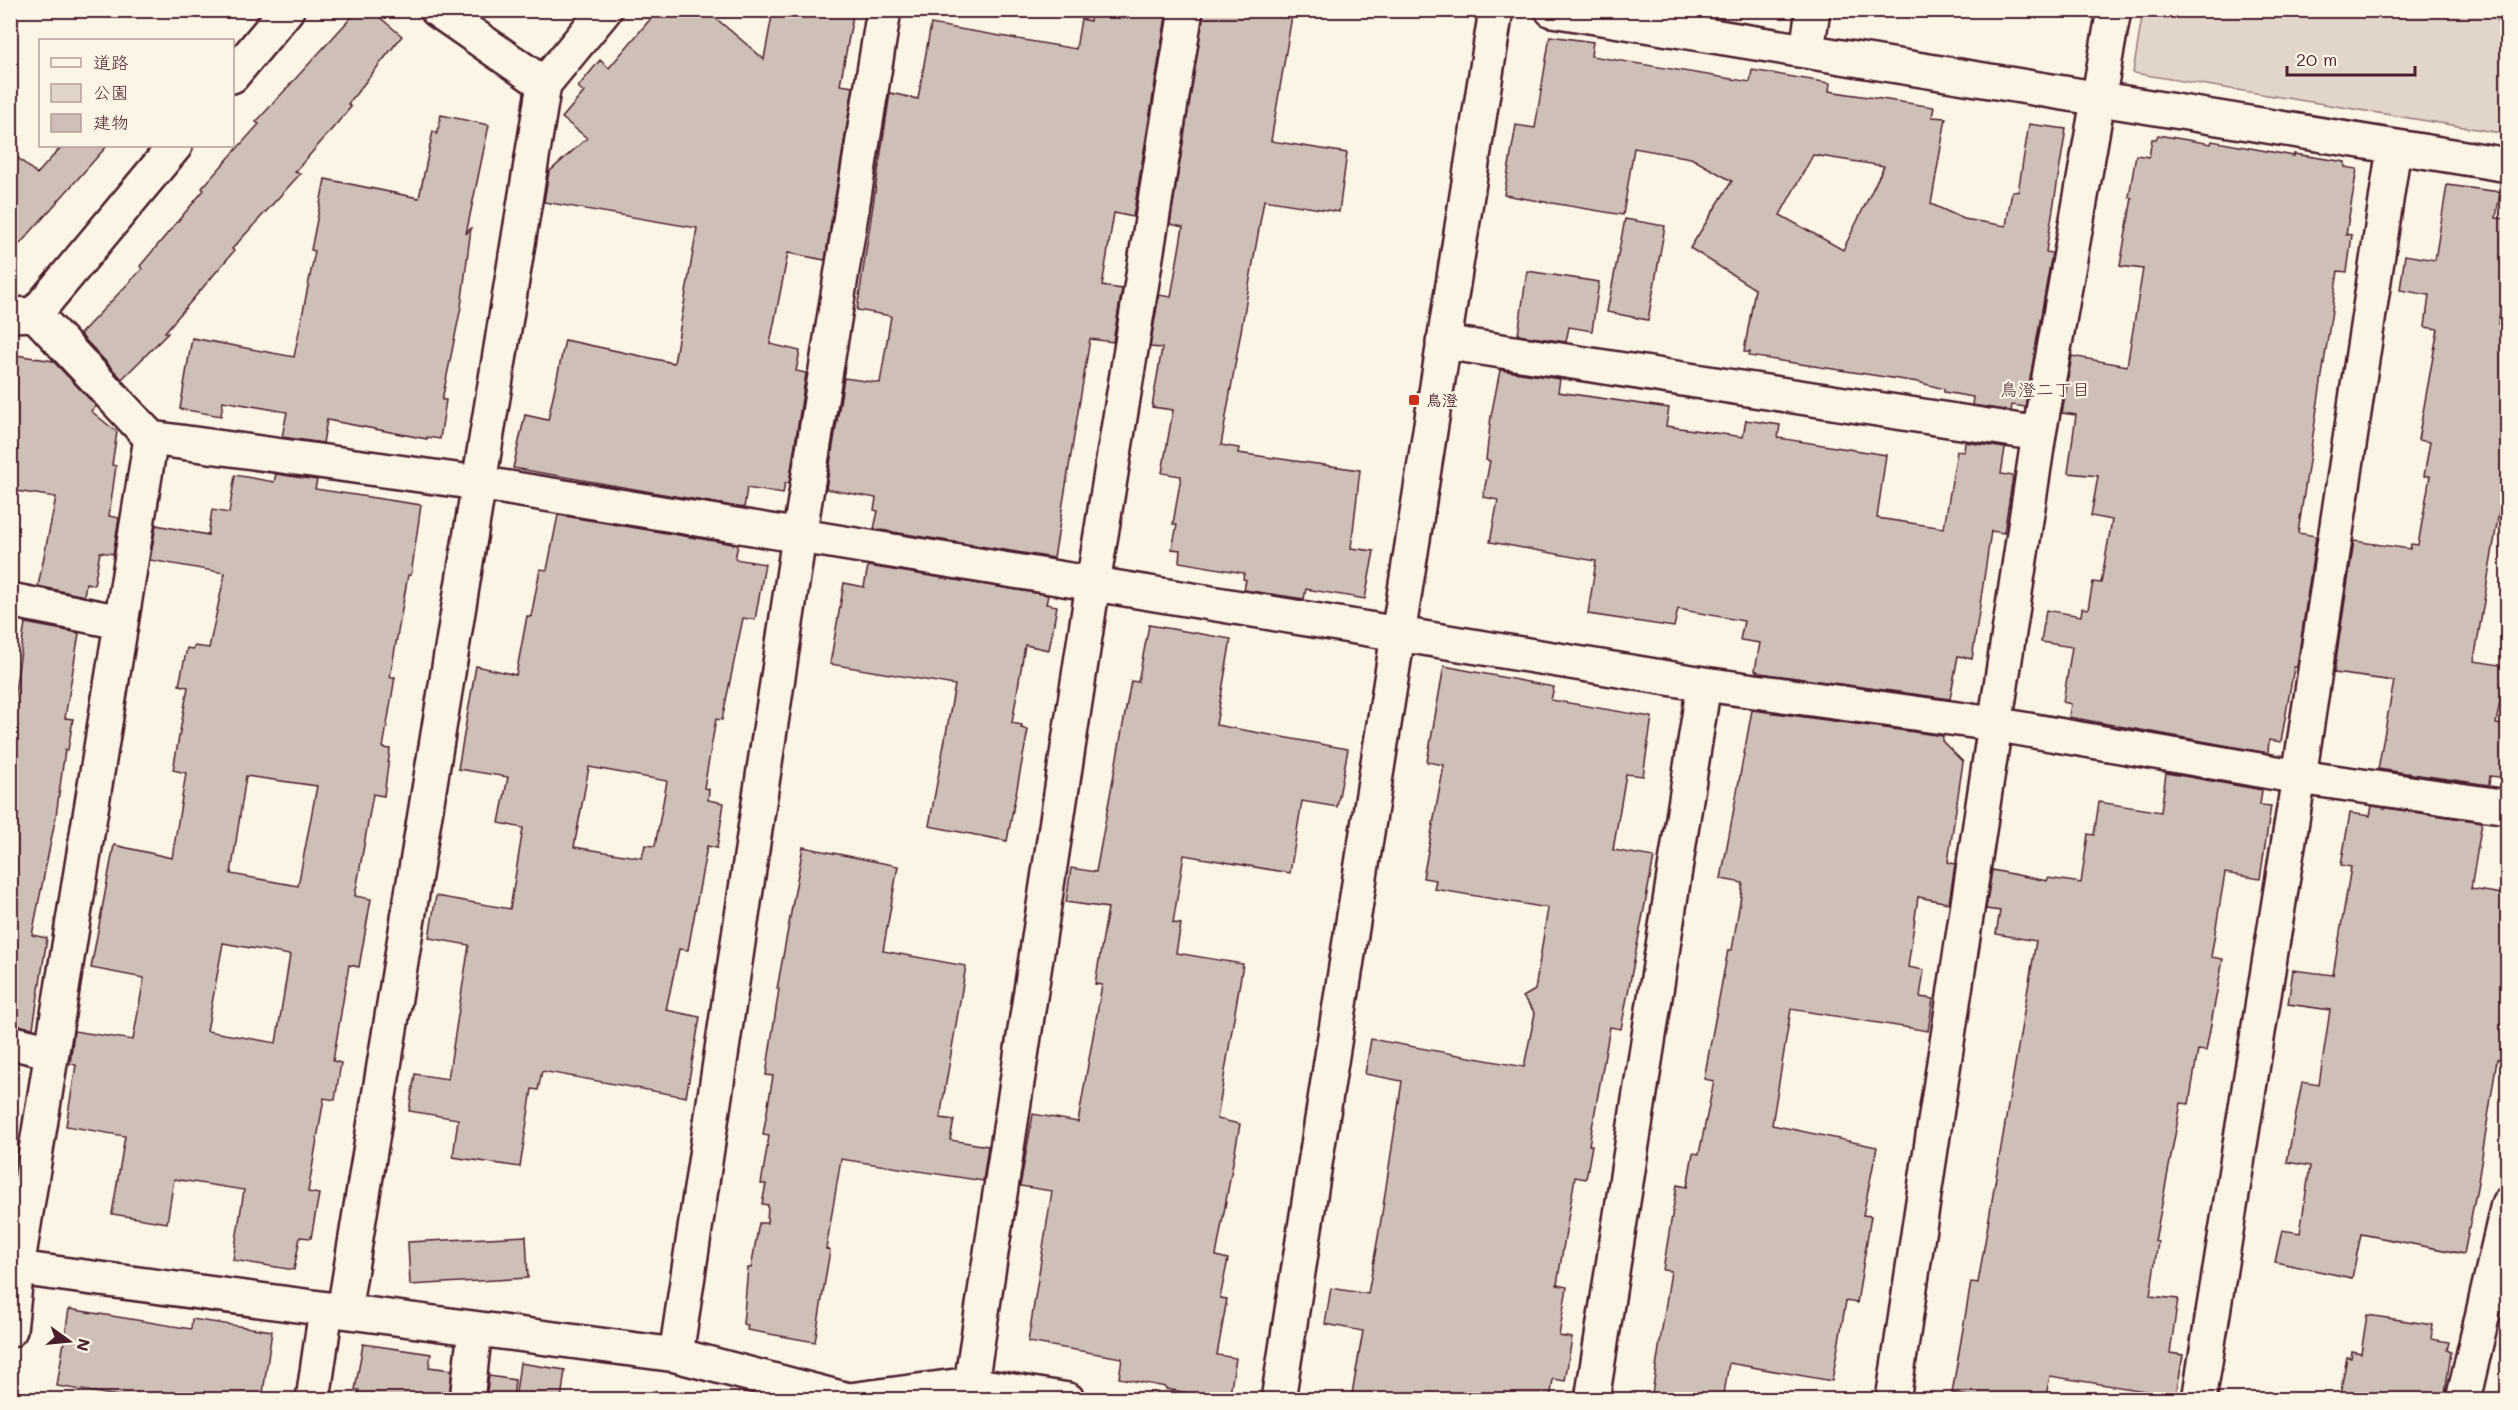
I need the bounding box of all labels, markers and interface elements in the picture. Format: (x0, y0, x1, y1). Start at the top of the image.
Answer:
legend (39, 39, 234, 147)
scale bar (2287, 39, 2414, 77)
text: 20 m (2296, 47, 2337, 71)
text: 道路 (93, 50, 129, 74)
text: 公園 (93, 80, 129, 104)
text: 建物 (93, 110, 129, 134)
district label: 鳥澄二丁目 (2000, 377, 2090, 401)
place label: 鳥澄 (1426, 389, 1458, 410)
marker: 鳥澄 (1407, 393, 1421, 407)
north arrow (39, 1311, 99, 1371)
text: N (72, 1336, 96, 1354)

